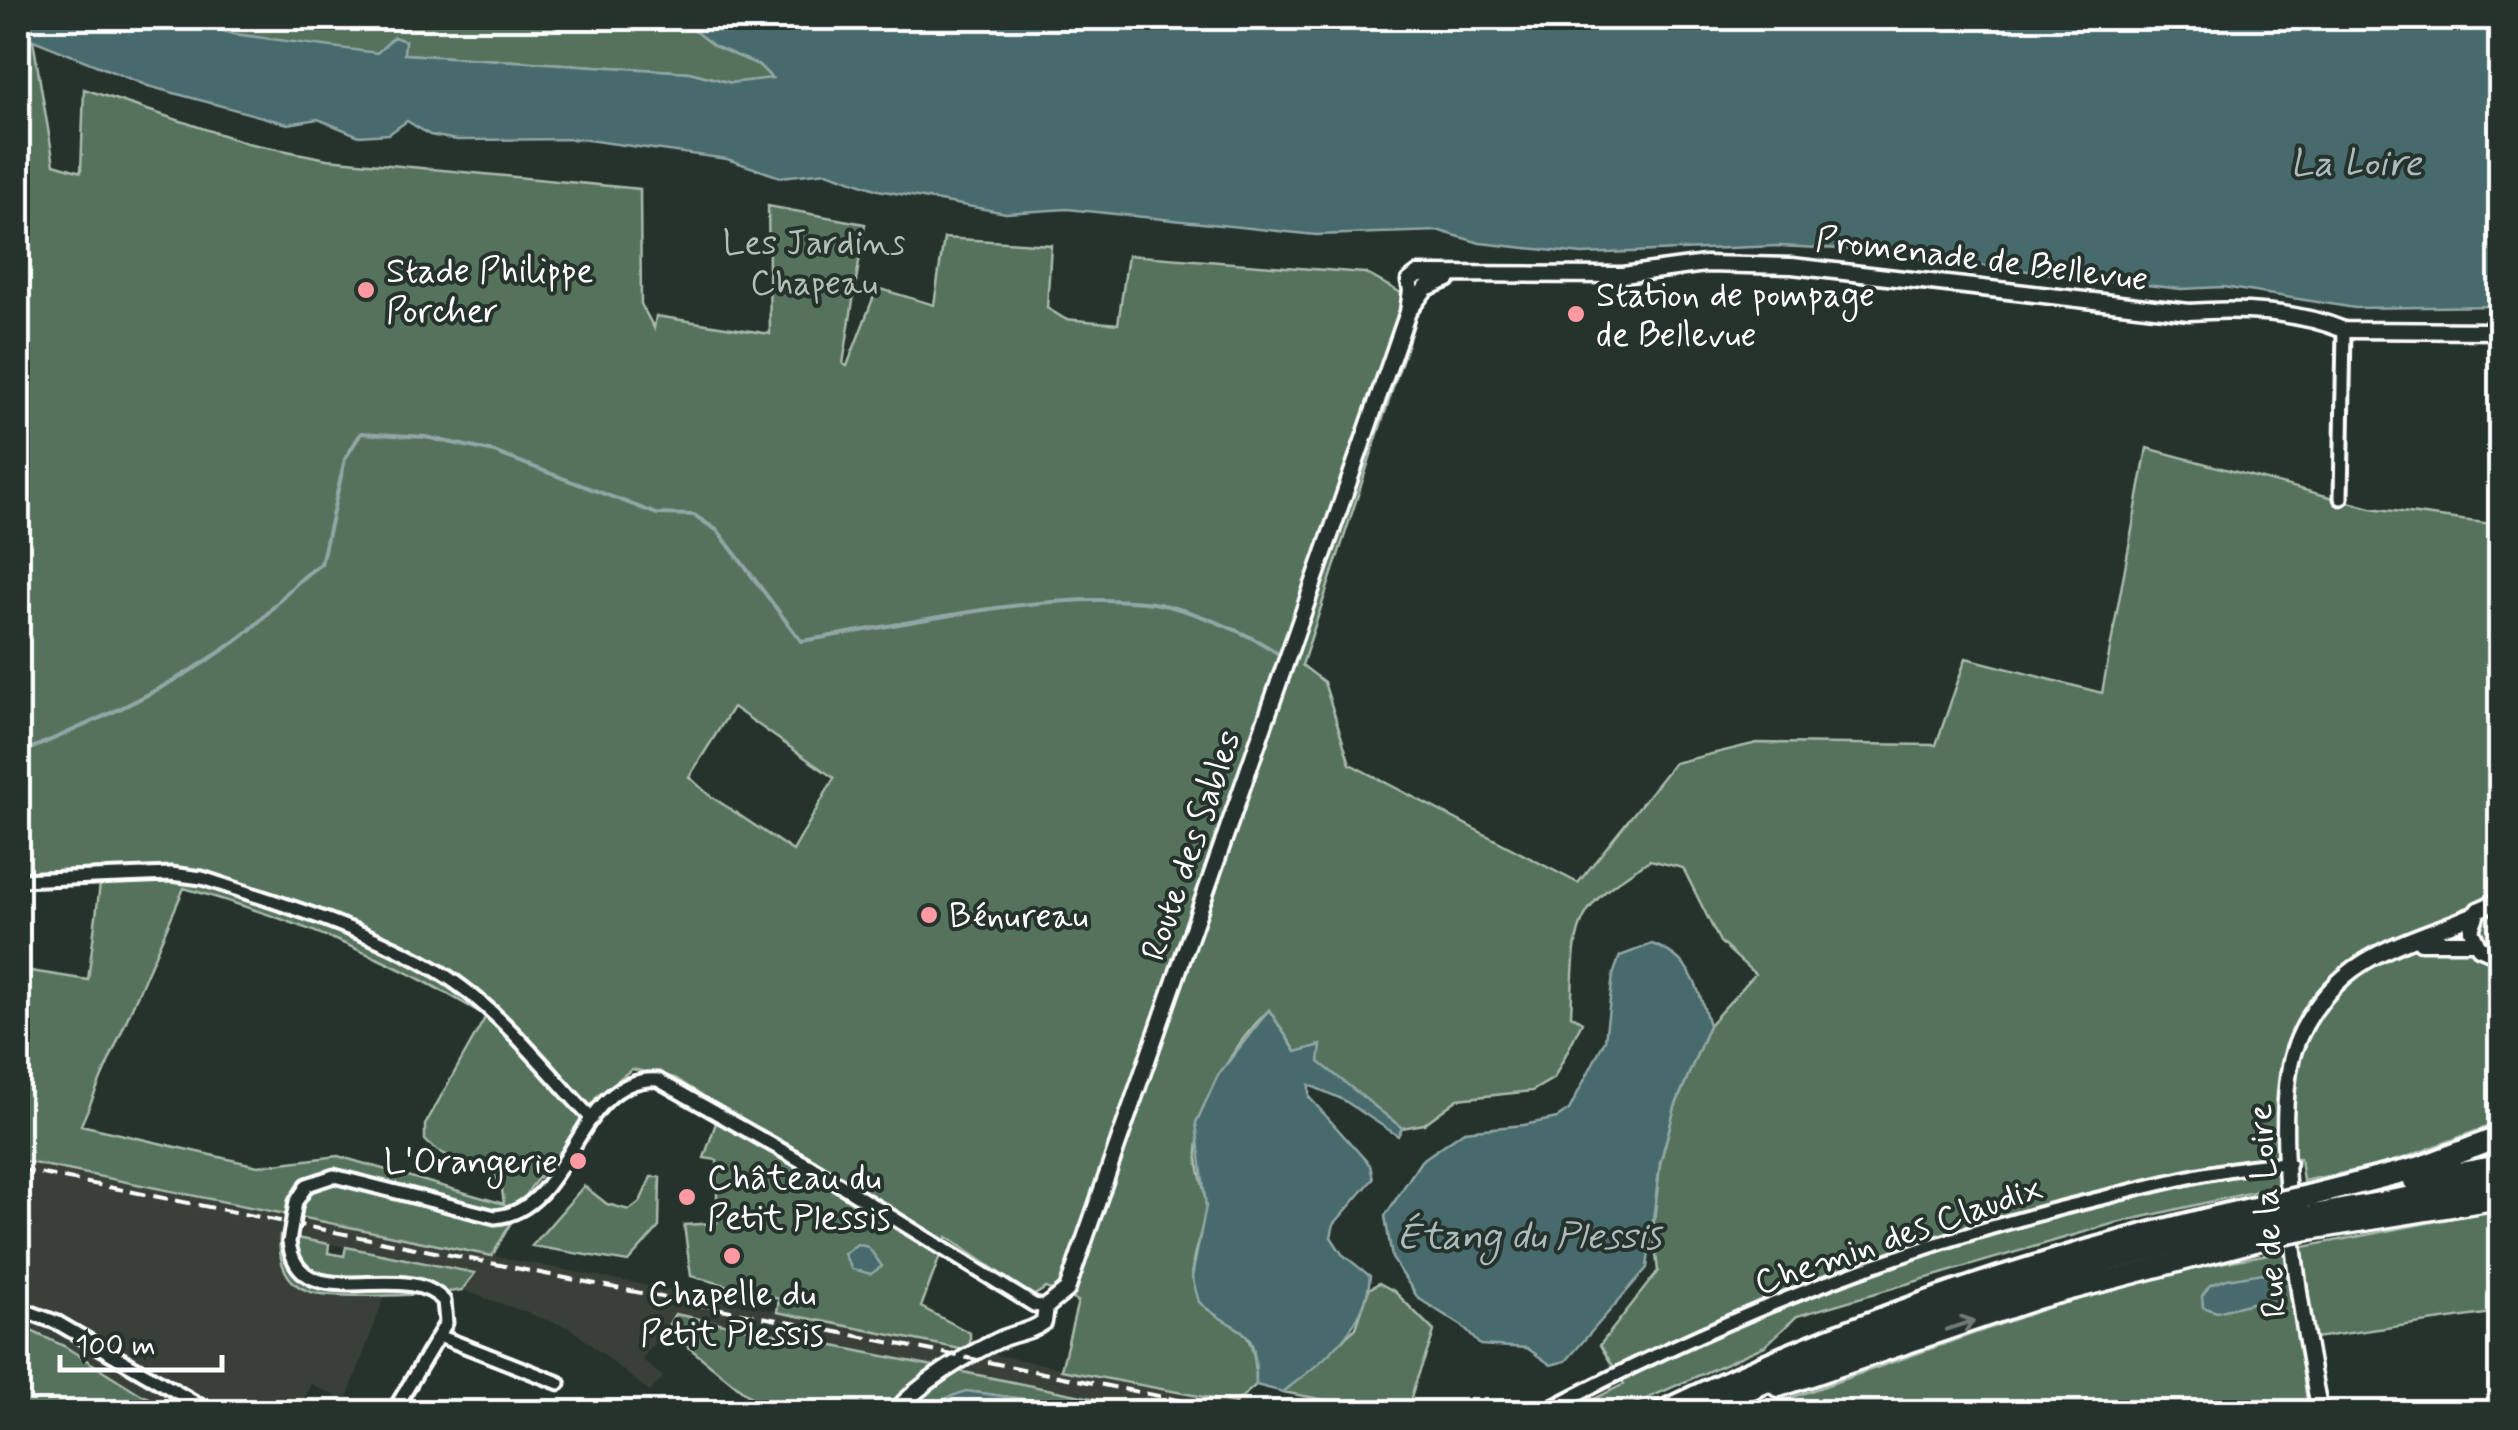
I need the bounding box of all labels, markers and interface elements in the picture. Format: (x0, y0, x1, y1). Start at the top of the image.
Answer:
water label: La Loire (2290, 140, 2423, 189)
street label: Promenade de Bellevue (1813, 217, 2151, 303)
park label: Les Jardins Chapeau (723, 221, 905, 307)
place label: Stade Philippe Porcher (386, 249, 594, 335)
place label: Station de pompage de Bellevue (1596, 273, 1875, 359)
marker: Stade Philippe Porcher (355, 279, 377, 301)
marker: Station de pompage de Bellevue (1565, 303, 1587, 325)
street label: Route des Sables (1131, 724, 1253, 967)
place label: Bénureau (949, 894, 1088, 940)
marker: Bénureau (918, 904, 940, 926)
street label: Rue de la Loire (2238, 1102, 2298, 1319)
place label: L'Orangerie (384, 1140, 558, 1189)
marker: L'Orangerie (567, 1150, 589, 1172)
place label: Château du Petit Plessis (707, 1156, 891, 1242)
street label: Chemin des Claudix (1749, 1165, 2049, 1307)
marker: Château du Petit Plessis (676, 1186, 698, 1208)
water label: Étang du Plessis (1397, 1212, 1664, 1266)
marker: Chapelle du Petit Plessis (721, 1245, 743, 1267)
place label: Chapelle du Petit Plessis (640, 1272, 824, 1358)
scale bar (60, 1310, 222, 1372)
one-way arrow (1944, 1314, 1976, 1332)
text: 100 m (75, 1327, 156, 1366)

